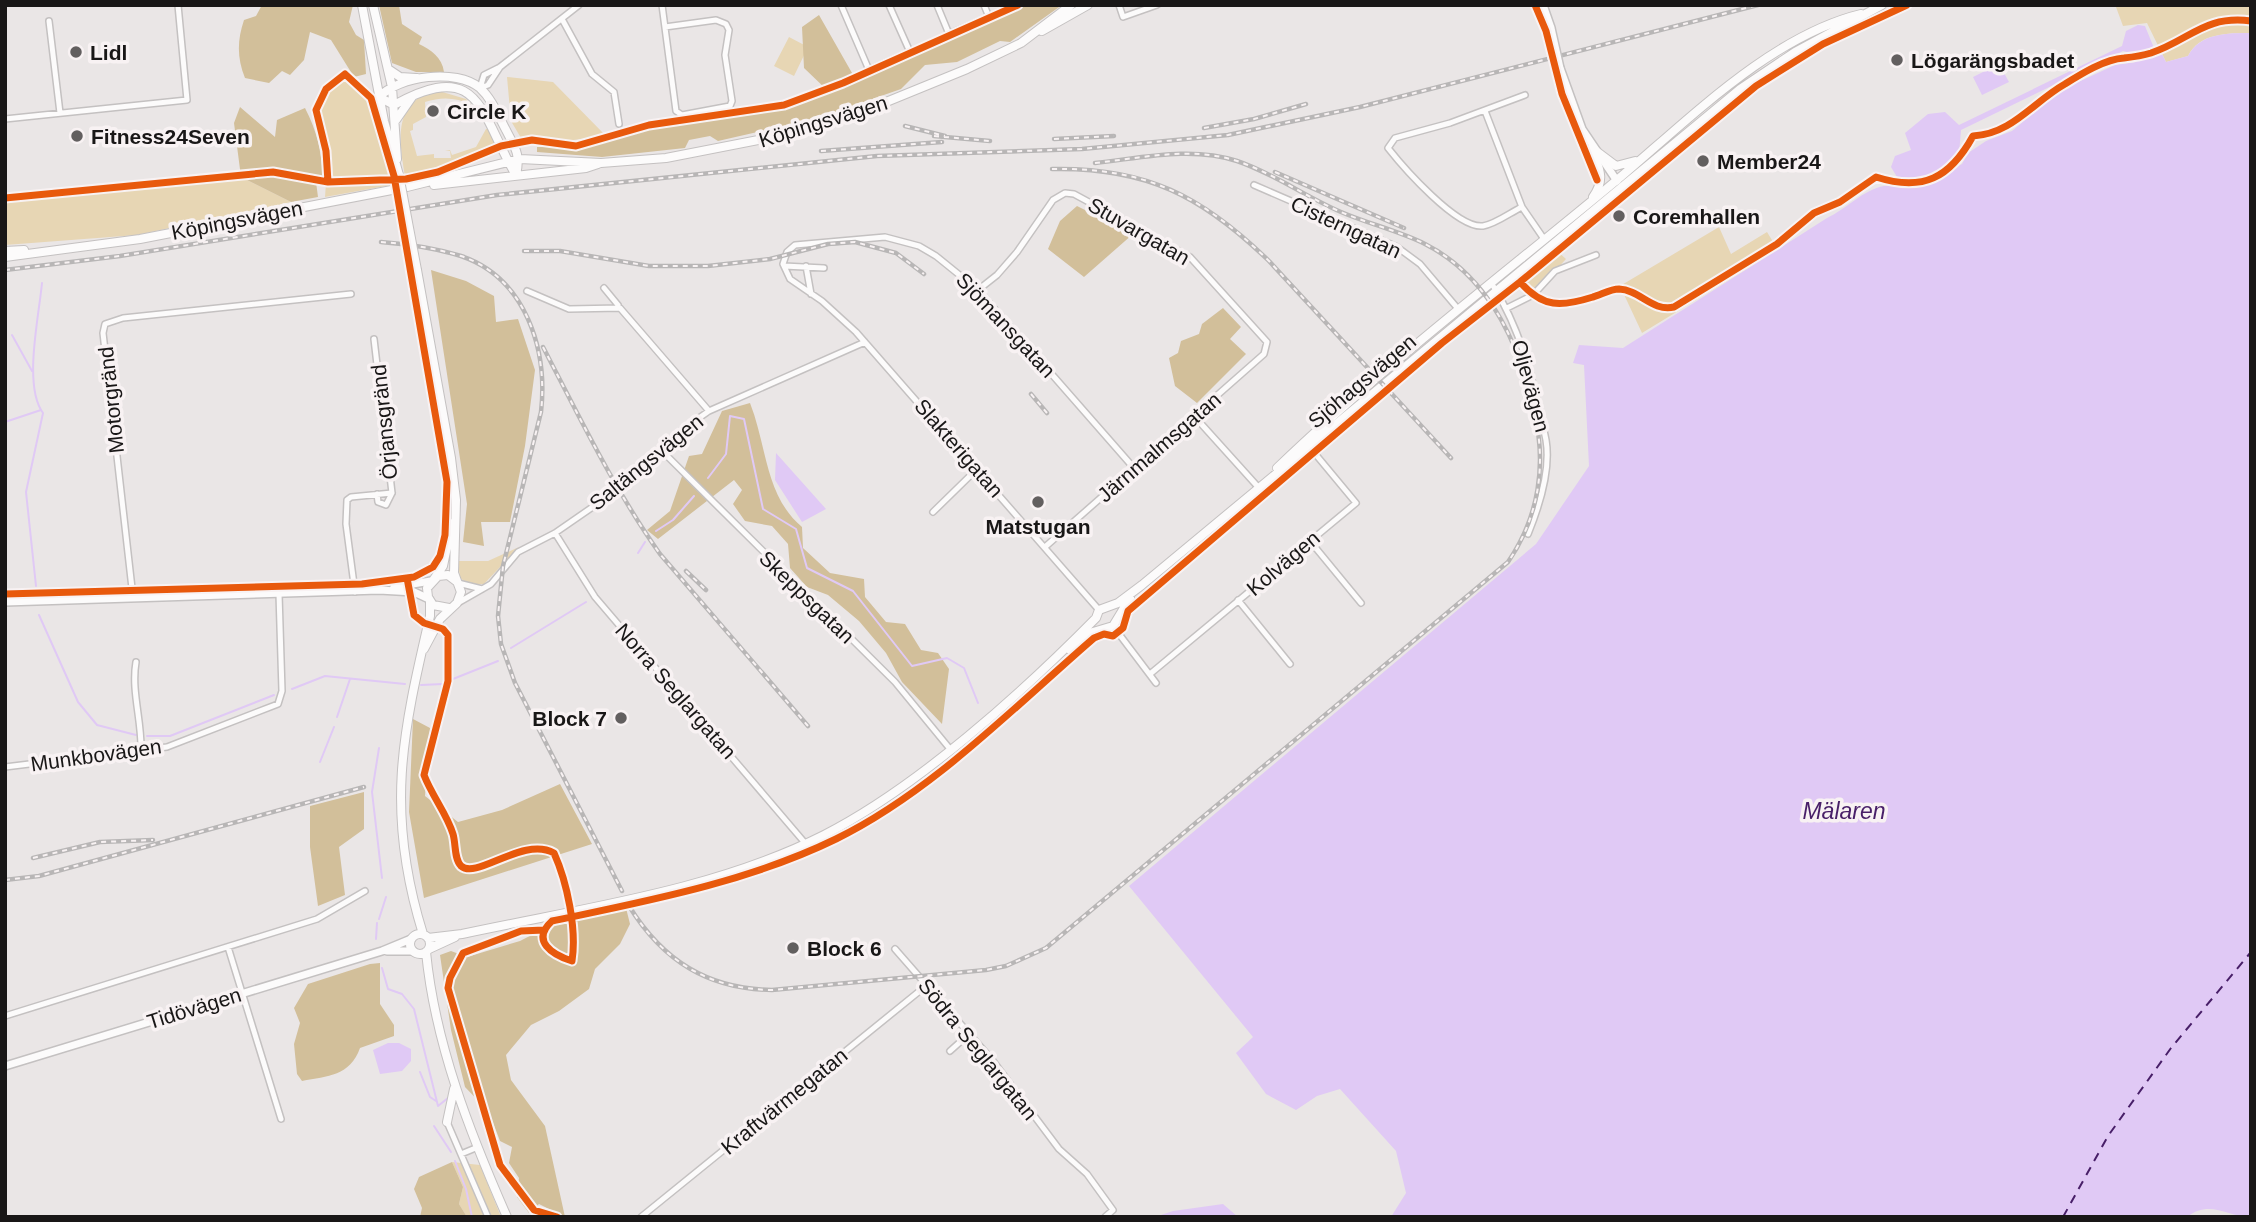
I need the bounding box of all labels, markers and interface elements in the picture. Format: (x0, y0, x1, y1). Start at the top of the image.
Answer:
place label: Lidl (90, 41, 127, 64)
marker: Lidl (68, 44, 84, 60)
place label: Lögarängsbadet (1911, 49, 2074, 72)
marker: Lögarängsbadet (1889, 52, 1905, 68)
street label: Köpingsvägen (756, 91, 890, 151)
place label: Circle K (447, 100, 526, 123)
marker: Circle K (425, 103, 441, 119)
place label: Fitness24Seven (91, 125, 250, 148)
marker: Fitness24Seven (69, 128, 85, 144)
place label: Member24 (1717, 150, 1821, 173)
marker: Member24 (1695, 153, 1711, 169)
street label: Cisterngatan (1287, 191, 1405, 263)
street label: Stuvargatan (1084, 193, 1194, 269)
street label: Köpingsvägen (169, 196, 305, 244)
place label: Coremhallen (1633, 205, 1760, 228)
marker: Coremhallen (1611, 208, 1627, 224)
street label: Sjömansgatan (952, 268, 1060, 382)
street label: Sjöhagsvägen (1304, 329, 1420, 433)
street label: Oljevägen (1508, 337, 1554, 435)
street label: Motorgränd (94, 345, 128, 455)
street label: Örjansgränd (367, 363, 401, 481)
street label: Järnmalmsgatan (1093, 387, 1225, 507)
street label: Slakterigatan (910, 394, 1008, 502)
street label: Saltängsvägen (585, 409, 707, 515)
marker: Matstugan (1030, 494, 1046, 510)
place label: Matstugan (986, 515, 1091, 538)
street label: Kolvägen (1242, 526, 1324, 600)
street label: Skeppsgatan (755, 546, 859, 648)
street label: Norra Seglargatan (611, 619, 741, 763)
place label: Block 7 (532, 707, 607, 730)
marker: Block 7 (613, 710, 629, 726)
street label: Munkbovägen (29, 734, 163, 776)
water label: Mälaren (1802, 798, 1886, 824)
place label: Block 6 (807, 937, 882, 960)
marker: Block 6 (785, 940, 801, 956)
street label: Södra Seglargatan (914, 974, 1042, 1124)
street label: Tidövägen (144, 983, 244, 1033)
street label: Kraftvärmegatan (716, 1043, 852, 1159)

